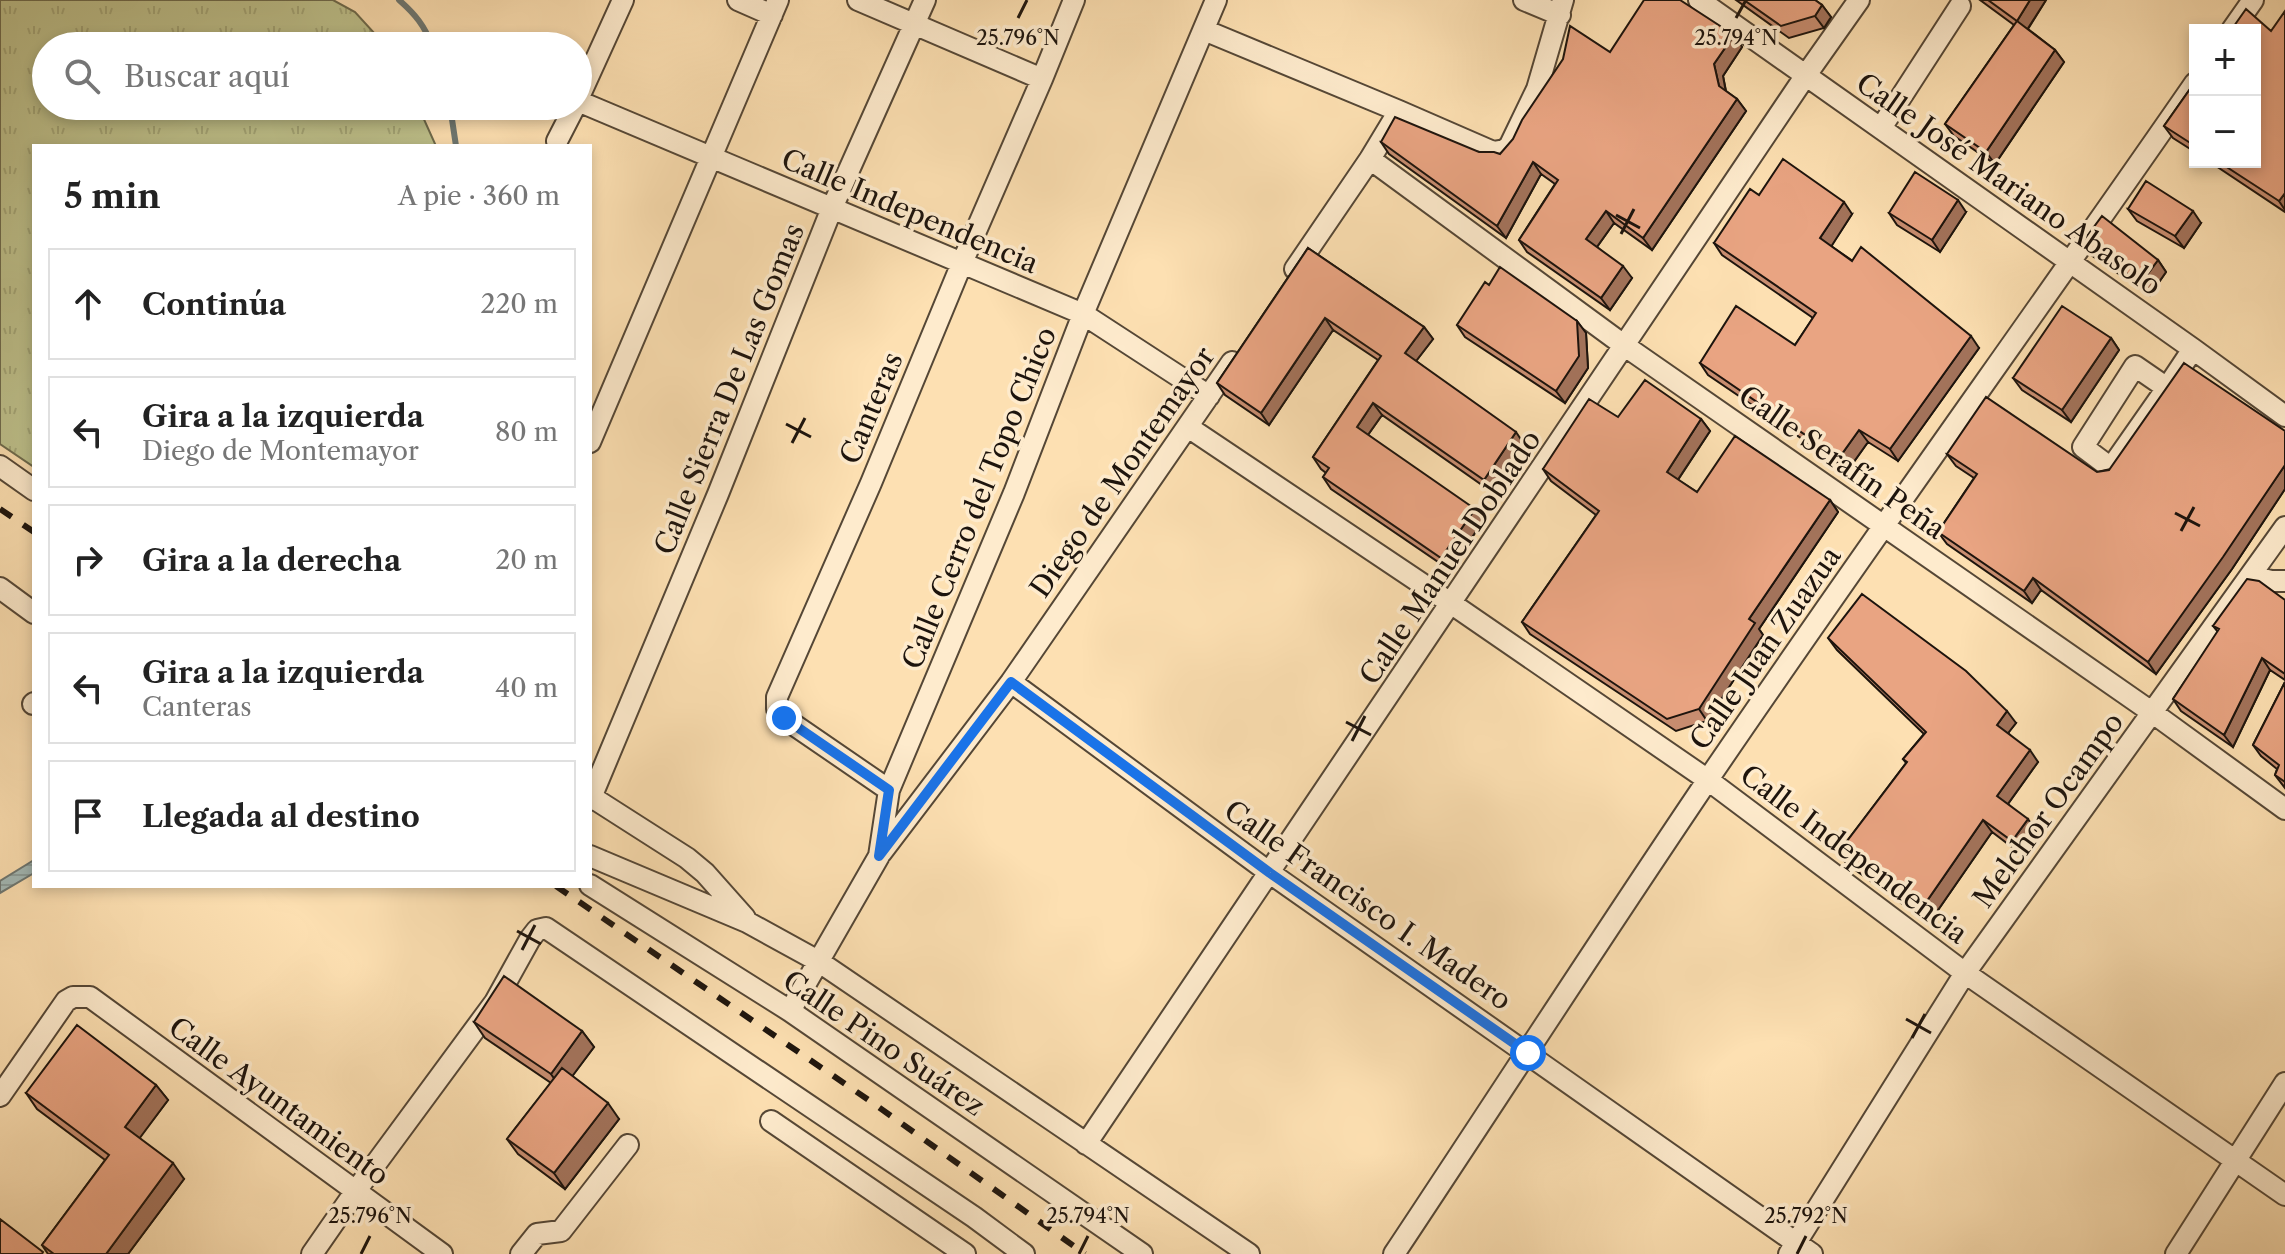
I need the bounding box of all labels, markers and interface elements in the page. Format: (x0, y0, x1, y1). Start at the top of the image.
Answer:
map controls (2189, 24, 2261, 168)
button: + (2189, 24, 2261, 96)
text: 25.796°N (976, 26, 1060, 50)
text: 25.794°N (1694, 26, 1778, 50)
search box (32, 32, 592, 120)
icon: search (60, 54, 104, 98)
text: Buscar aquí (124, 58, 290, 95)
street label: Calle José Mariano Abasolo (1850, 66, 2168, 302)
button: − (2189, 96, 2261, 168)
street label: Calle Independencia (776, 141, 1044, 281)
text: 5 min (64, 175, 161, 217)
text: A pie · 360 m (398, 180, 560, 212)
street label: Calle Sierra De Las Gomas (647, 219, 811, 559)
icon: ahead (66, 282, 110, 326)
text: Continúa (142, 286, 286, 323)
text: 220 m (480, 288, 558, 320)
street label: Calle Cerro del Topo Chico (895, 322, 1063, 674)
street label: Diego de Montemayor (1023, 340, 1222, 604)
street label: Canteras (832, 347, 910, 469)
street label: Calle Serafín Peña (1732, 378, 1952, 546)
text: Gira a la izquierda (142, 398, 424, 435)
icon: left (66, 410, 110, 454)
text: 80 m (495, 416, 558, 448)
street label: Calle Manuel Doblado (1352, 423, 1548, 691)
text: Diego de Montemayor (142, 435, 419, 467)
icon: right (66, 538, 110, 582)
street label: Calle Juan Zuazua (1682, 540, 1848, 756)
text: Gira a la derecha (142, 542, 401, 579)
text: 20 m (495, 544, 558, 576)
text: Gira a la izquierda (142, 654, 424, 691)
icon: left (66, 666, 110, 710)
text: 40 m (495, 672, 558, 704)
text: Canteras (142, 691, 252, 723)
route end (766, 700, 802, 736)
street label: Melchor Ocampo (1966, 706, 2130, 914)
street label: Calle Independencia (1734, 757, 1974, 951)
street label: Calle Francisco I. Madero (1218, 793, 1518, 1017)
icon: arrive (66, 794, 110, 838)
text: Llegada al destino (142, 798, 420, 835)
street label: Calle Pino Suárez (777, 963, 991, 1123)
street label: Calle Ayuntamiento (162, 1010, 396, 1192)
route start (1510, 1035, 1546, 1071)
text: 25.796°N (328, 1204, 412, 1228)
text: 25.794°N (1046, 1204, 1130, 1228)
text: 25.792°N (1764, 1204, 1848, 1228)

